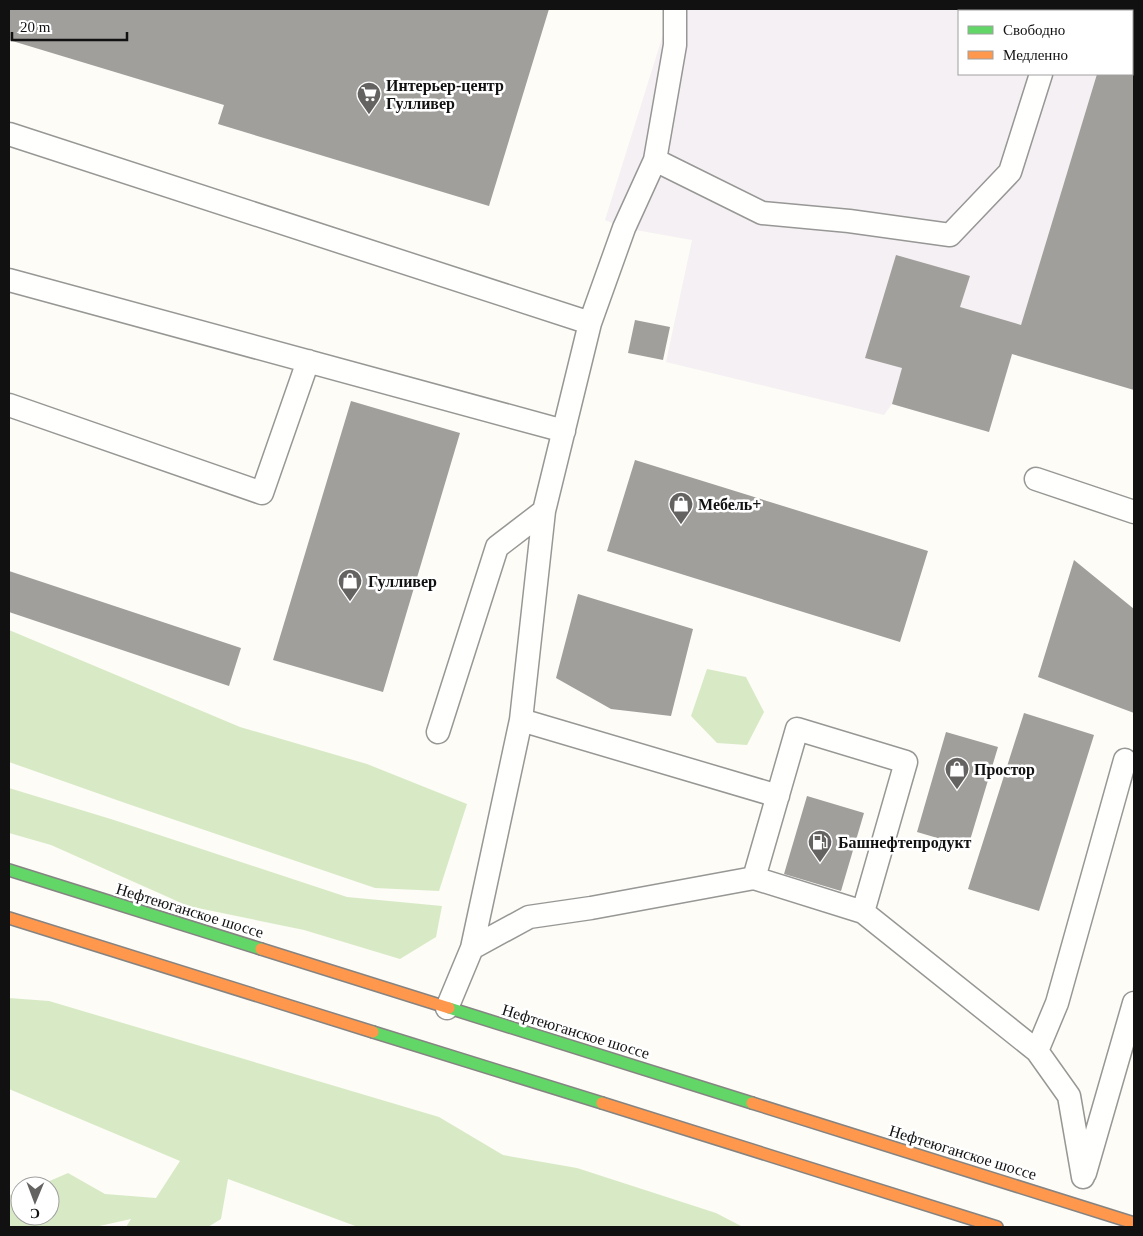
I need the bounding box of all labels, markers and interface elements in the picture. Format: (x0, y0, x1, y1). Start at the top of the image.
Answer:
scale bar (12, 10, 128, 42)
legend (958, 10, 1133, 75)
text: 20 m (20, 19, 51, 35)
text: Свободно (1003, 22, 1065, 38)
text: Медленно (1003, 47, 1068, 63)
place label: Интерьер-центр Гулливер (386, 77, 504, 113)
supermarket icon: Интерьер-центр Гулливер (356, 81, 382, 115)
shop icon: Мебель+ (668, 491, 694, 525)
place label: Мебель+ (698, 496, 761, 513)
shop icon: Гулливер (337, 568, 363, 602)
place label: Гулливер (368, 573, 437, 591)
shop icon: Простор (944, 756, 970, 790)
place label: Простор (974, 761, 1035, 779)
fuel station icon: Башнефтепродукт (807, 829, 833, 863)
place label: Башнефтепродукт (838, 834, 972, 852)
street label: Нефтеюганское шоссе (114, 880, 266, 942)
street label: Нефтеюганское шоссе (500, 1001, 652, 1063)
street label: Нефтеюганское шоссе (887, 1122, 1039, 1184)
north arrow (10, 1176, 60, 1226)
text: С (30, 1206, 40, 1221)

